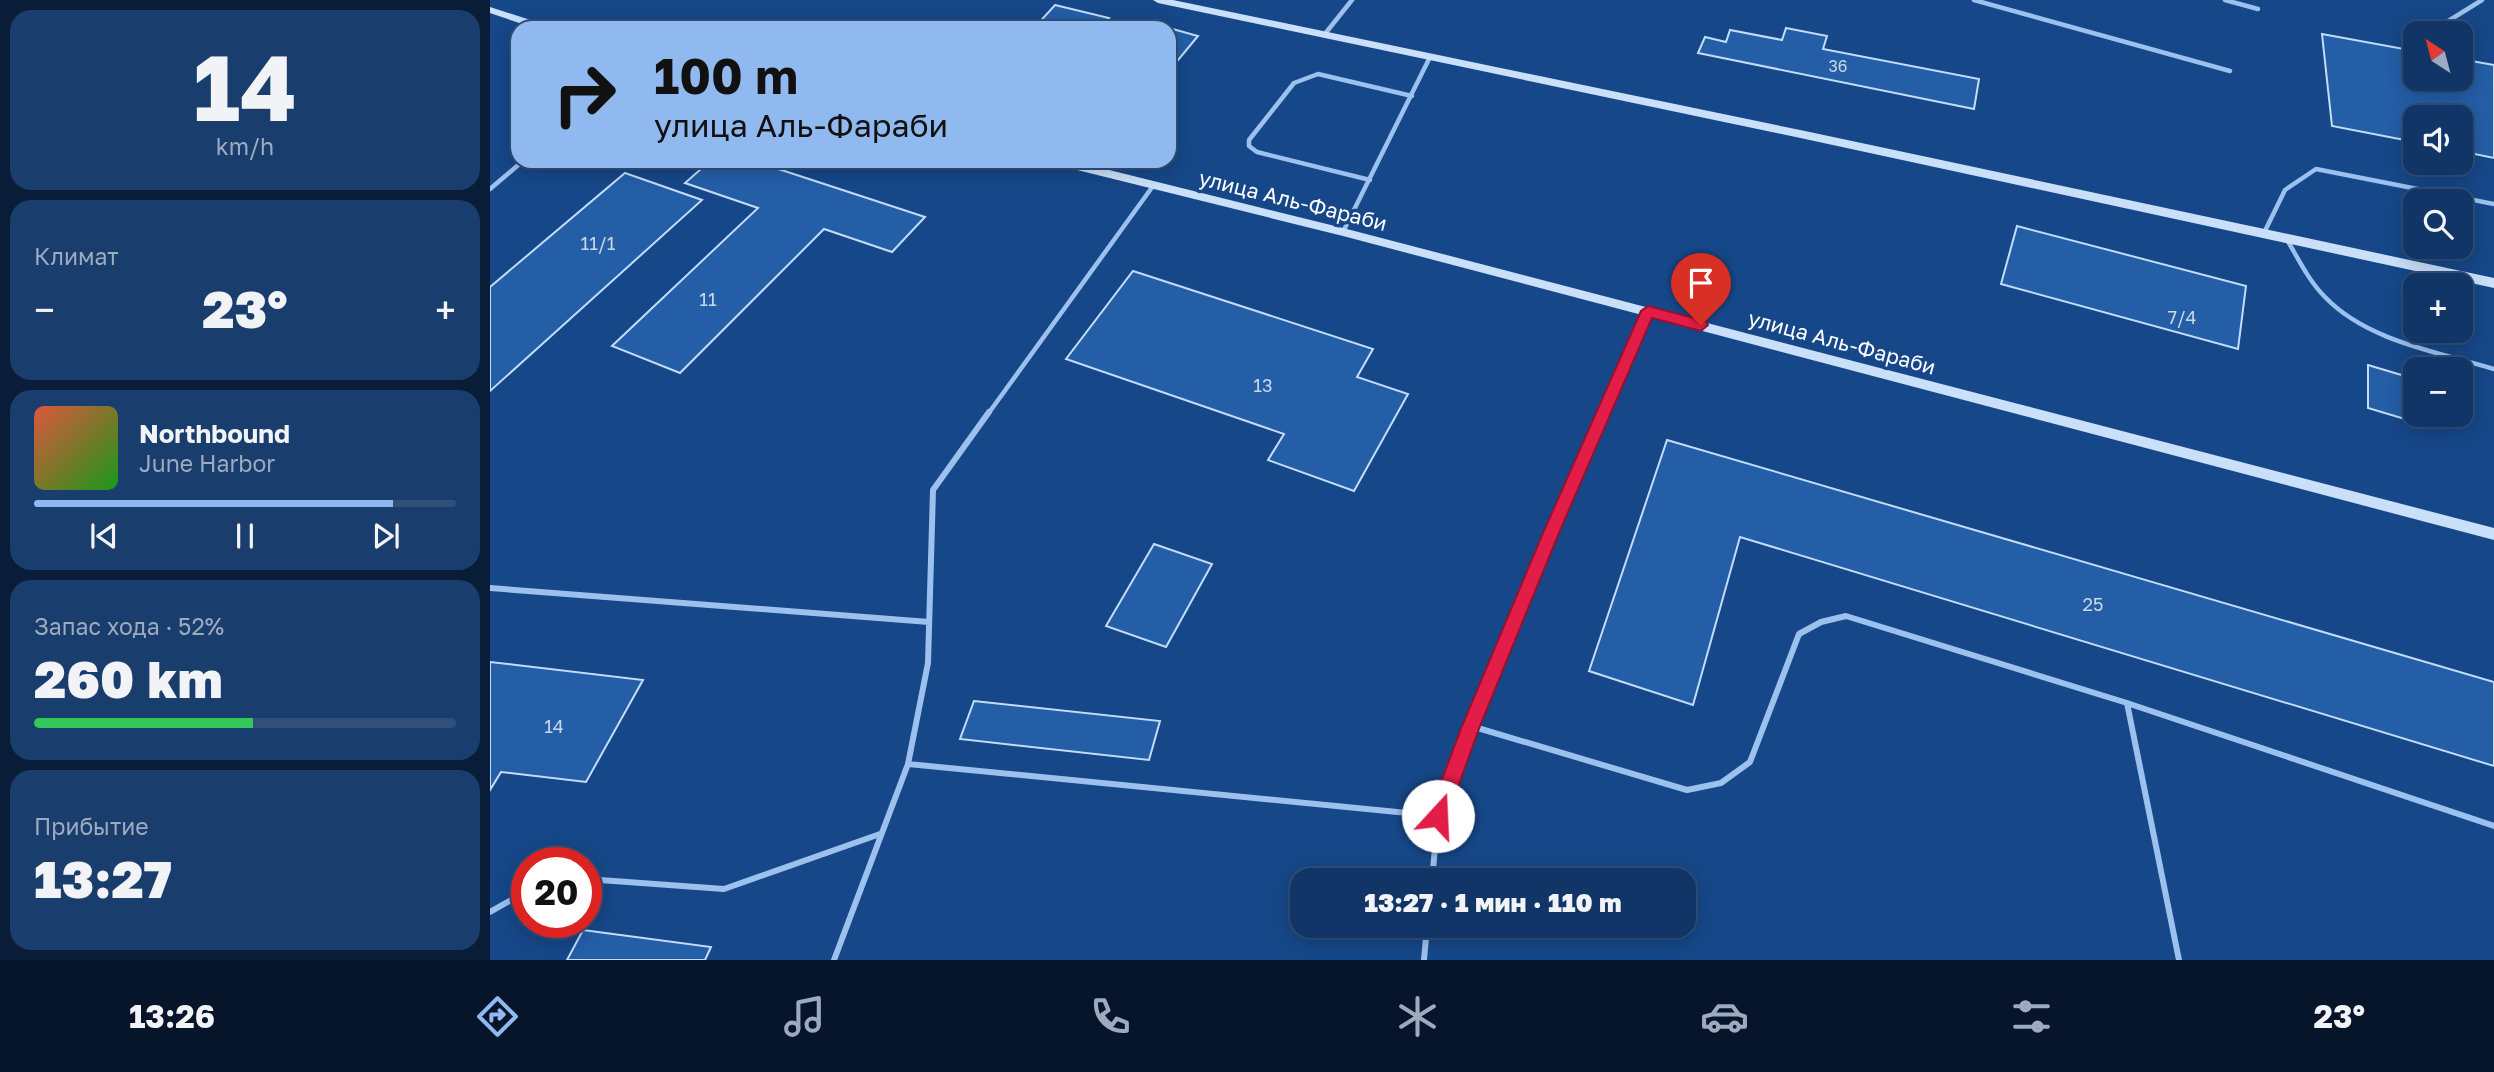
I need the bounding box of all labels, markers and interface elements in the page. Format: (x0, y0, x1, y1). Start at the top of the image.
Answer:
north arrow (2403, 21, 2473, 91)
map controls (2403, 21, 2473, 427)
text: 14 (193, 32, 297, 141)
text: 100 m (654, 46, 798, 105)
icon: right (539, 49, 630, 140)
house number: 36 (1828, 56, 1848, 76)
button: sound (2403, 105, 2473, 175)
text: улица Аль-Фараби (654, 106, 948, 144)
text: km/h (216, 132, 274, 160)
street label: улица Аль-Фараби (1196, 164, 1390, 236)
button: search (2403, 189, 2473, 259)
house number: 11/1 (581, 232, 616, 254)
text: Климат (34, 242, 119, 270)
pin (1671, 253, 1731, 325)
icon: arrive (1682, 264, 1720, 302)
button: + (2403, 273, 2473, 343)
text: 23° (202, 277, 288, 339)
text: − (34, 287, 55, 332)
text: + (435, 287, 456, 332)
house number: 11 (699, 288, 717, 310)
street label: улица Аль-Фараби (1745, 304, 1939, 380)
house number: 7/4 (2167, 306, 2197, 328)
button: − (2403, 357, 2473, 427)
house number: 13 (1253, 374, 1273, 396)
text: Northbound (139, 418, 290, 449)
text: June Harbor (139, 449, 275, 477)
icon: previous (85, 517, 123, 555)
icon: pause (226, 517, 264, 555)
icon: next (367, 517, 405, 555)
house number: 25 (2083, 593, 2103, 615)
text: Запас хода · 52% (34, 612, 224, 640)
text: 260 km (34, 647, 223, 709)
house number: 14 (544, 715, 564, 737)
position arrow (1401, 779, 1475, 853)
text: Прибытие (34, 812, 149, 840)
text: 13:27 (34, 847, 172, 909)
speed limit sign: 20 (511, 847, 602, 938)
text: 13:27 · 1 мин · 110 m (1364, 887, 1622, 918)
icon: directions (473, 992, 522, 1041)
icon: music (780, 992, 829, 1041)
icon: phone (1086, 992, 1135, 1041)
icon: climate (1393, 992, 1442, 1041)
icon: car (1700, 992, 1749, 1041)
icon: filters (2007, 992, 2056, 1041)
text: 13:26 (129, 997, 215, 1035)
text: 23° (2314, 997, 2365, 1035)

